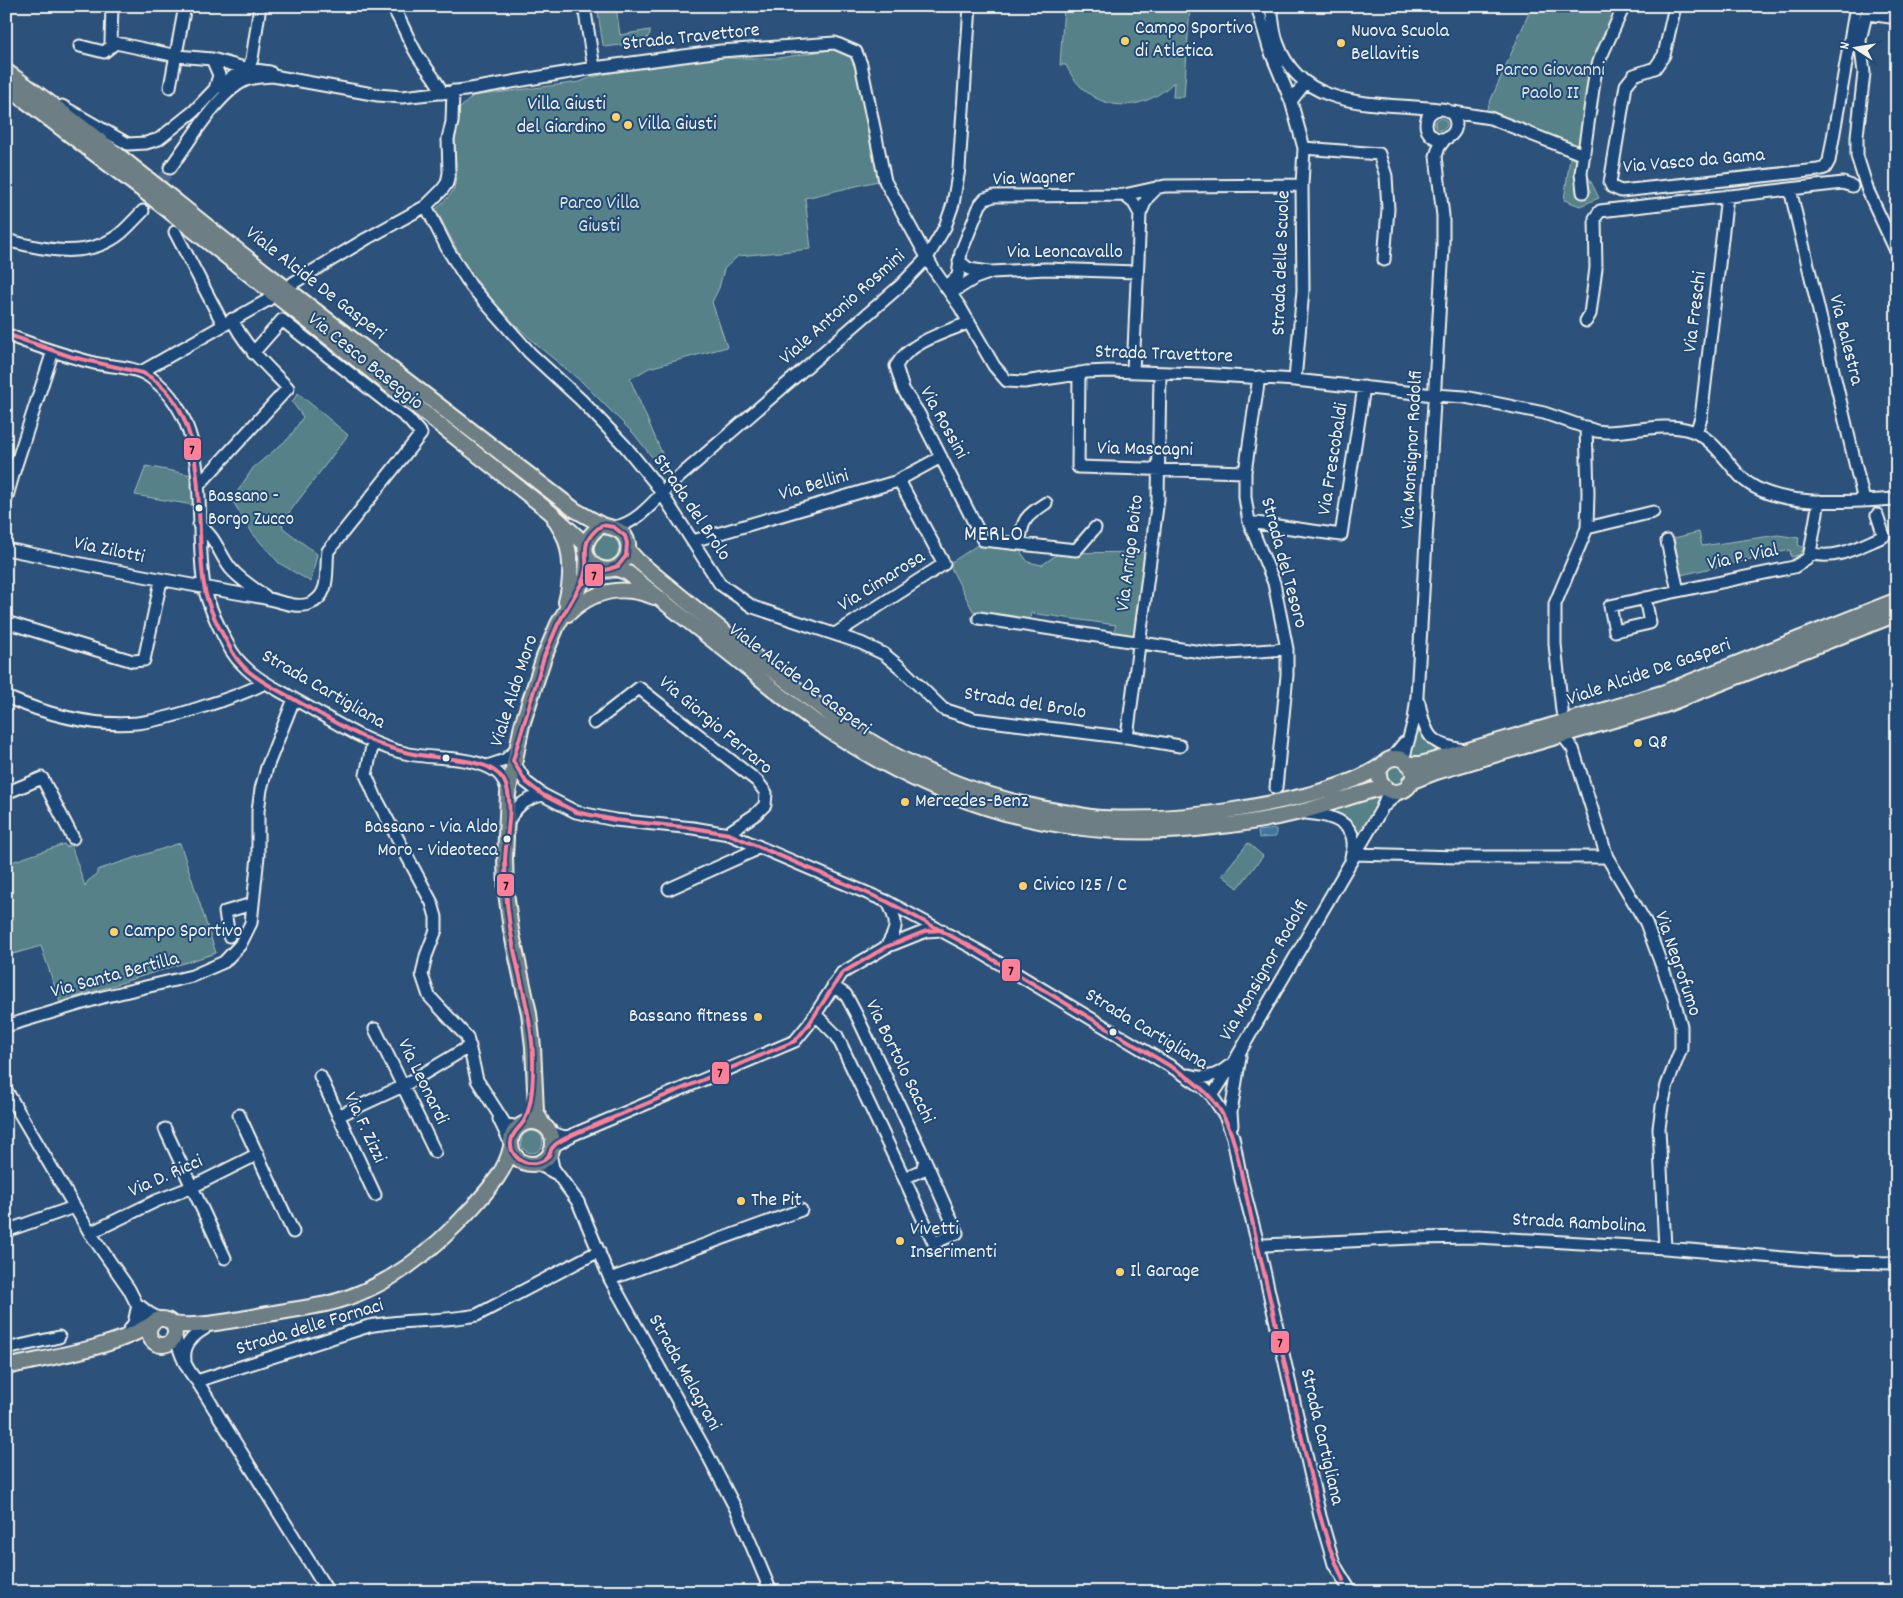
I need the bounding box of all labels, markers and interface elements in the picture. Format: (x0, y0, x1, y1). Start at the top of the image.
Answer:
place label: Campo Sportivo di Atletica (1135, 15, 1253, 66)
street label: Strada Travettore (621, 17, 761, 59)
place label: Nuova Scuola Bellavitis (1351, 18, 1450, 69)
north arrow (1830, 22, 1880, 72)
marker: Campo Sportivo di Atletica (1119, 35, 1131, 47)
marker: Nuova Scuola Bellavitis (1335, 37, 1347, 49)
text: N (1835, 40, 1856, 51)
park label: Parco Giovanni Paolo II (1495, 57, 1605, 108)
place label: Villa Giusti del Giardino (517, 91, 606, 142)
marker: Villa Giusti del Giardino (610, 111, 622, 123)
place label: Villa Giusti (638, 111, 717, 139)
marker: Villa Giusti (622, 119, 634, 131)
street label: Via Vasco da Gama (1622, 142, 1767, 182)
street label: Via Wagner (992, 164, 1076, 194)
park label: Parco Villa Giusti (559, 190, 639, 241)
street label: Strada delle Scuole (1265, 190, 1299, 336)
street label: Viale Alcide De Gasperi (239, 220, 392, 348)
street label: Via Leoncavallo (1007, 239, 1123, 267)
street label: Viale Antonio Rosmini (774, 244, 912, 372)
street label: Via Freschi (1677, 269, 1715, 354)
street label: Via Balestra (1820, 292, 1870, 389)
street label: Via Cesco Baseggio (301, 306, 429, 418)
street label: Strada Travettore (1094, 339, 1234, 371)
street label: Via Monsignor Rodolfi (1395, 370, 1431, 530)
street label: Via Rossini (912, 382, 975, 465)
street label: Via Frescobaldi (1311, 400, 1357, 517)
street label: Via Mascagni (1097, 435, 1193, 465)
line badge: 7 (183, 437, 202, 461)
text: 7 (189, 441, 195, 461)
street label: Strada del Brolo (645, 449, 737, 567)
street label: Via Bellini (776, 463, 853, 509)
place label: Bassano - Borgo Zucco (208, 484, 294, 534)
street label: Via Arrigo Boito (1110, 493, 1152, 613)
street label: Strada del Tesoro (1252, 495, 1314, 632)
marker: Bassano - Borgo Zucco (194, 503, 204, 513)
district label: MERLO (964, 520, 1024, 551)
street label: Via Zilotti (71, 530, 147, 572)
street label: Via P. Vial (1705, 537, 1781, 579)
street label: Via Cimarosa (833, 544, 932, 620)
line badge: 7 (584, 563, 604, 587)
text: 7 (591, 567, 597, 587)
street label: Viale Alcide De Gasperi (722, 617, 876, 743)
street label: Viale Aldo Moro (484, 631, 546, 751)
street label: Viale Alcide De Gasperi (1563, 632, 1735, 714)
street label: Strada Cartigliana (256, 643, 391, 737)
street label: Via Giorgio Ferraro (652, 670, 778, 782)
street label: Strada del Brolo (962, 681, 1088, 727)
place label: Q8 (1648, 729, 1668, 757)
marker: Q8 (1632, 737, 1644, 749)
unlabelled marker (441, 753, 451, 763)
place label: Mercedes-Benz (915, 788, 1029, 816)
marker: Mercedes-Benz (899, 796, 911, 808)
place label: Bassano - Via Aldo Moro - Videoteca (365, 815, 499, 865)
marker: Bassano - Via Aldo Moro - Videoteca (502, 834, 512, 844)
place label: Civico 125 / C (1033, 872, 1127, 900)
line badge: 7 (496, 873, 515, 897)
text: 7 (503, 877, 509, 897)
marker: Civico 125 / C (1017, 880, 1029, 892)
street label: Via Monsignor Rodolfi (1213, 895, 1317, 1047)
street label: Via Negrofumo (1646, 908, 1708, 1020)
place label: Campo Sportivo (124, 918, 242, 946)
marker: Campo Sportivo (108, 926, 120, 938)
street label: Via Santa Bertilla (48, 945, 183, 1007)
line badge: 7 (1001, 958, 1021, 982)
text: 7 (1008, 962, 1014, 982)
street label: Strada Cartigliana (1079, 982, 1213, 1078)
street label: Via Bortolo Sacchi (857, 995, 941, 1129)
place label: Bassano fitness (629, 1003, 748, 1031)
marker: Bassano fitness (752, 1011, 764, 1023)
unlabelled marker (1108, 1027, 1118, 1037)
street label: Via Leonardi (389, 1034, 455, 1130)
line badge: 7 (711, 1061, 730, 1085)
text: 7 (717, 1064, 723, 1084)
street label: Via F. Zizzi (335, 1088, 393, 1168)
street label: Via D. Ricci (124, 1148, 208, 1206)
place label: The Pit (751, 1187, 802, 1215)
marker: The Pit (735, 1195, 747, 1207)
street label: Strada Rambolina (1511, 1207, 1647, 1242)
place label: Vivetti Inserimenti (910, 1216, 997, 1267)
marker: Vivetti Inserimenti (894, 1235, 906, 1247)
place label: Il Garage (1130, 1258, 1200, 1286)
marker: Il Garage (1114, 1266, 1126, 1278)
street label: Strada delle Fornaci (233, 1292, 388, 1364)
street label: Strada Melagrani (640, 1310, 728, 1437)
line badge: 7 (1270, 1330, 1290, 1354)
text: 7 (1277, 1334, 1283, 1354)
street label: Strada Cartigliana (1292, 1366, 1350, 1509)

